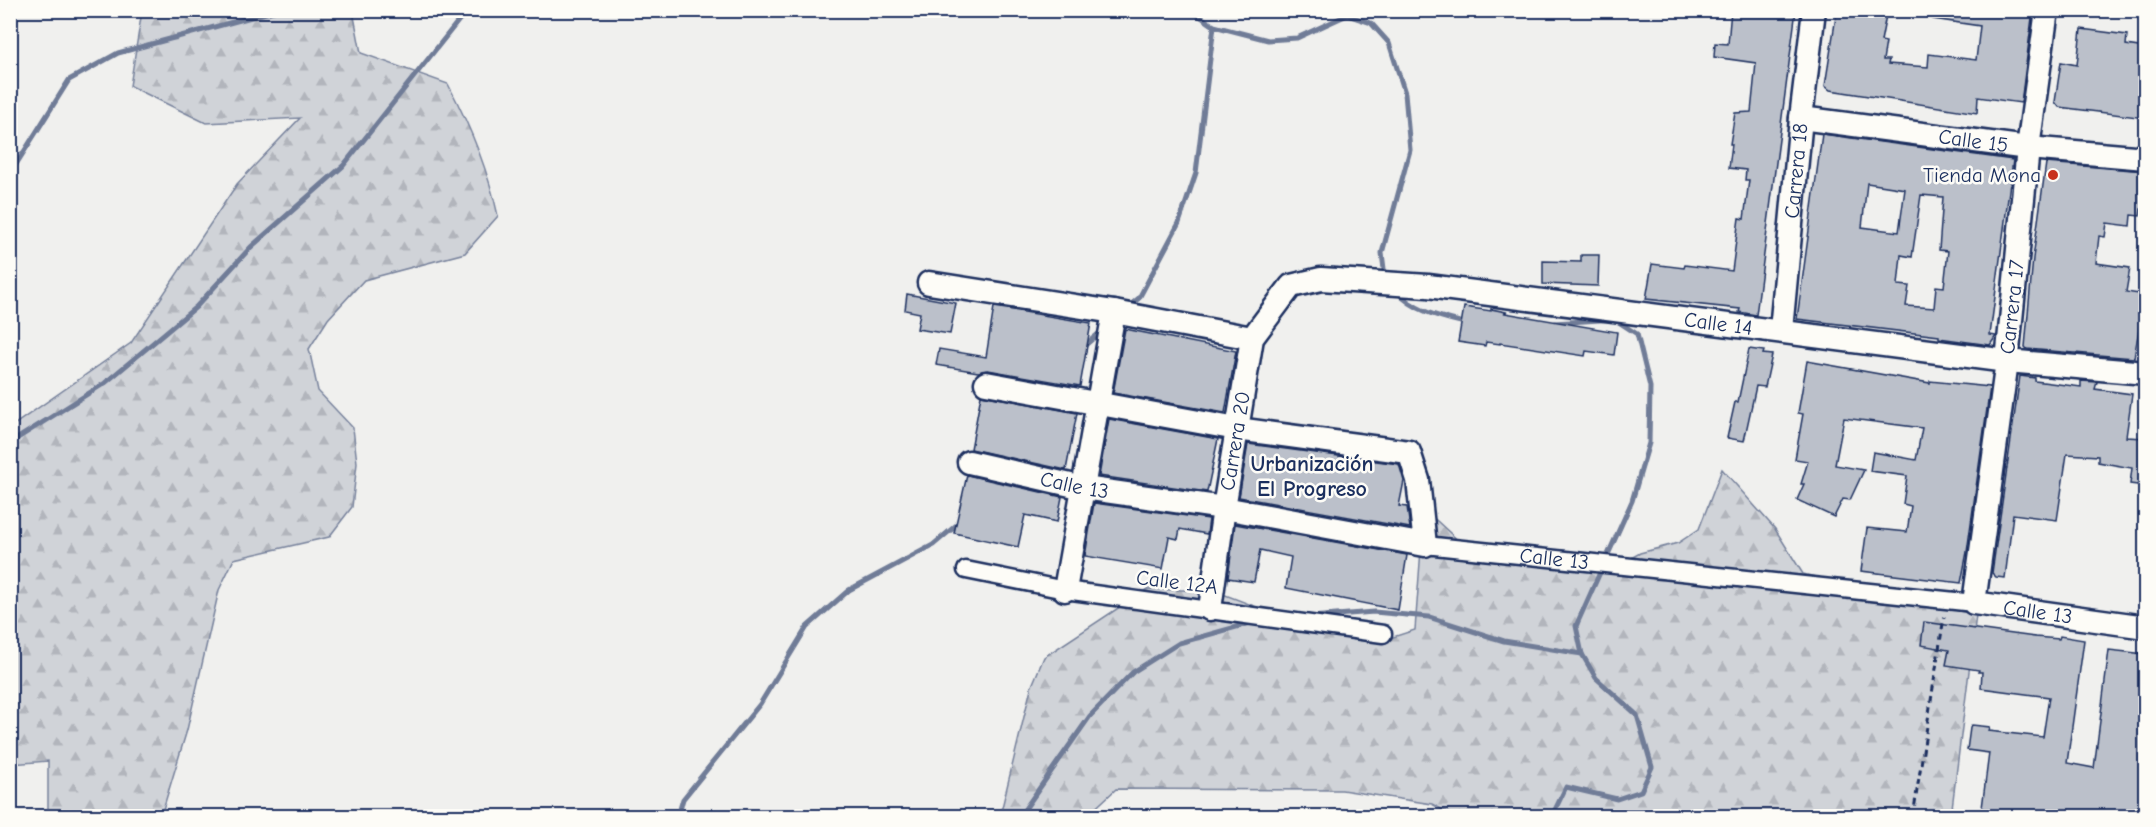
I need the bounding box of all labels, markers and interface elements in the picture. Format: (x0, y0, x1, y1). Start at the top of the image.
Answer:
street label: Carrera 18 (1780, 122, 1812, 219)
street label: Calle 15 (1937, 124, 2010, 157)
place label: Tienda Mona (1923, 163, 2041, 187)
marker: Tienda Mona (2046, 168, 2060, 182)
street label: Carrera 17 (1995, 259, 2029, 355)
street label: Calle 14 (1683, 307, 1754, 340)
street label: Carrera 20 (1215, 389, 1255, 492)
district label: Urbanización El Progreso (1251, 451, 1373, 502)
street label: Calle 13 (1038, 466, 1110, 503)
street label: Calle 13 (1518, 543, 1590, 574)
street label: Calle 12A (1135, 565, 1219, 599)
street label: Calle 13 (2002, 595, 2074, 629)

